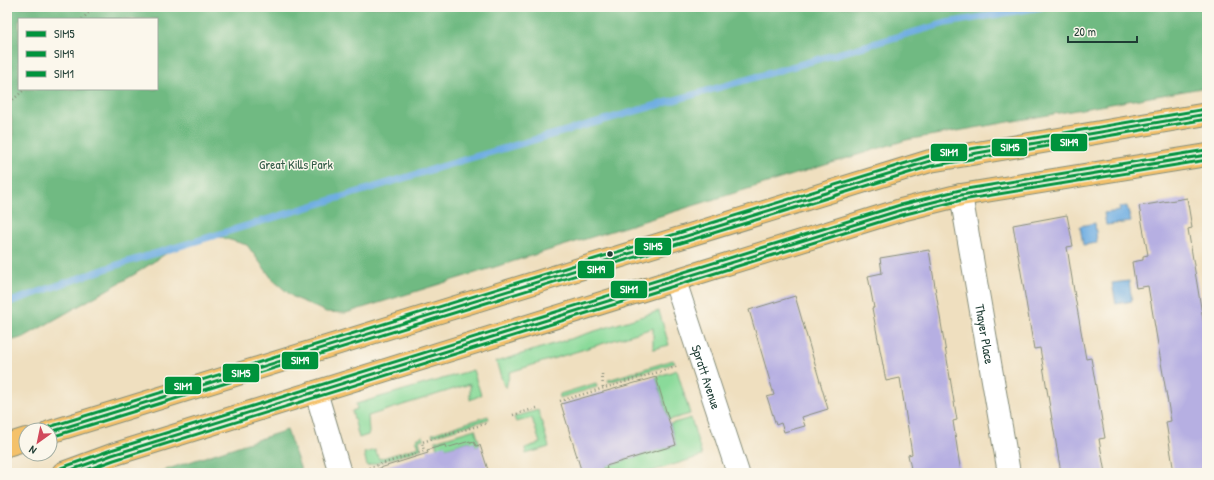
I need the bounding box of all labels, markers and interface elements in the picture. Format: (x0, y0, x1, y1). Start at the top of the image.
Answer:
legend (18, 18, 158, 90)
scale bar (1068, 18, 1137, 44)
text: 20 m (1074, 23, 1096, 40)
text: SIM5 (54, 25, 75, 42)
text: SIM9 (54, 45, 74, 62)
text: SIM1 (54, 65, 74, 82)
line badge: SIM9 (1050, 133, 1088, 152)
text: SIM9 (1060, 135, 1078, 149)
line badge: SIM5 (991, 138, 1028, 157)
text: SIM5 (1001, 140, 1020, 154)
line badge: SIM1 (930, 143, 968, 162)
text: SIM1 (940, 145, 958, 159)
park label: Great Kills Park (259, 155, 334, 173)
line badge: SIM5 (634, 237, 672, 256)
text: SIM5 (644, 239, 663, 253)
unlabelled marker (605, 249, 615, 259)
line badge: SIM9 (577, 260, 615, 279)
text: SIM9 (587, 262, 605, 276)
line badge: SIM1 (610, 280, 648, 299)
text: SIM1 (620, 282, 638, 296)
street label: Thayer Place (971, 303, 999, 365)
street label: Spratt Avenue (688, 342, 725, 411)
line badge: SIM9 (281, 351, 319, 370)
text: SIM9 (291, 353, 309, 367)
line badge: SIM5 (222, 363, 260, 383)
text: SIM5 (232, 366, 251, 380)
line badge: SIM1 (164, 376, 202, 395)
text: SIM1 (174, 379, 192, 393)
north arrow (18, 422, 58, 462)
text: N (26, 443, 39, 458)

